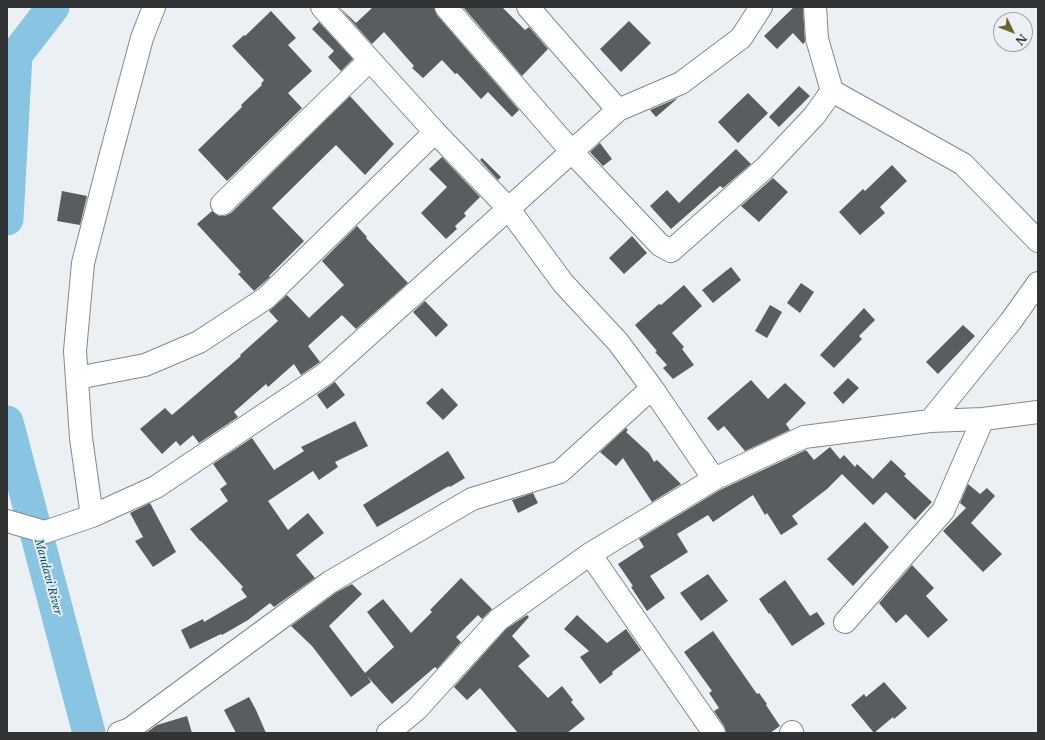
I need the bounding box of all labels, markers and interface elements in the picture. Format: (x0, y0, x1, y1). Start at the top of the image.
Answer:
north arrow (993, 12, 1033, 52)
text: N (1012, 31, 1030, 48)
water label: Mandavi River (31, 537, 65, 617)

